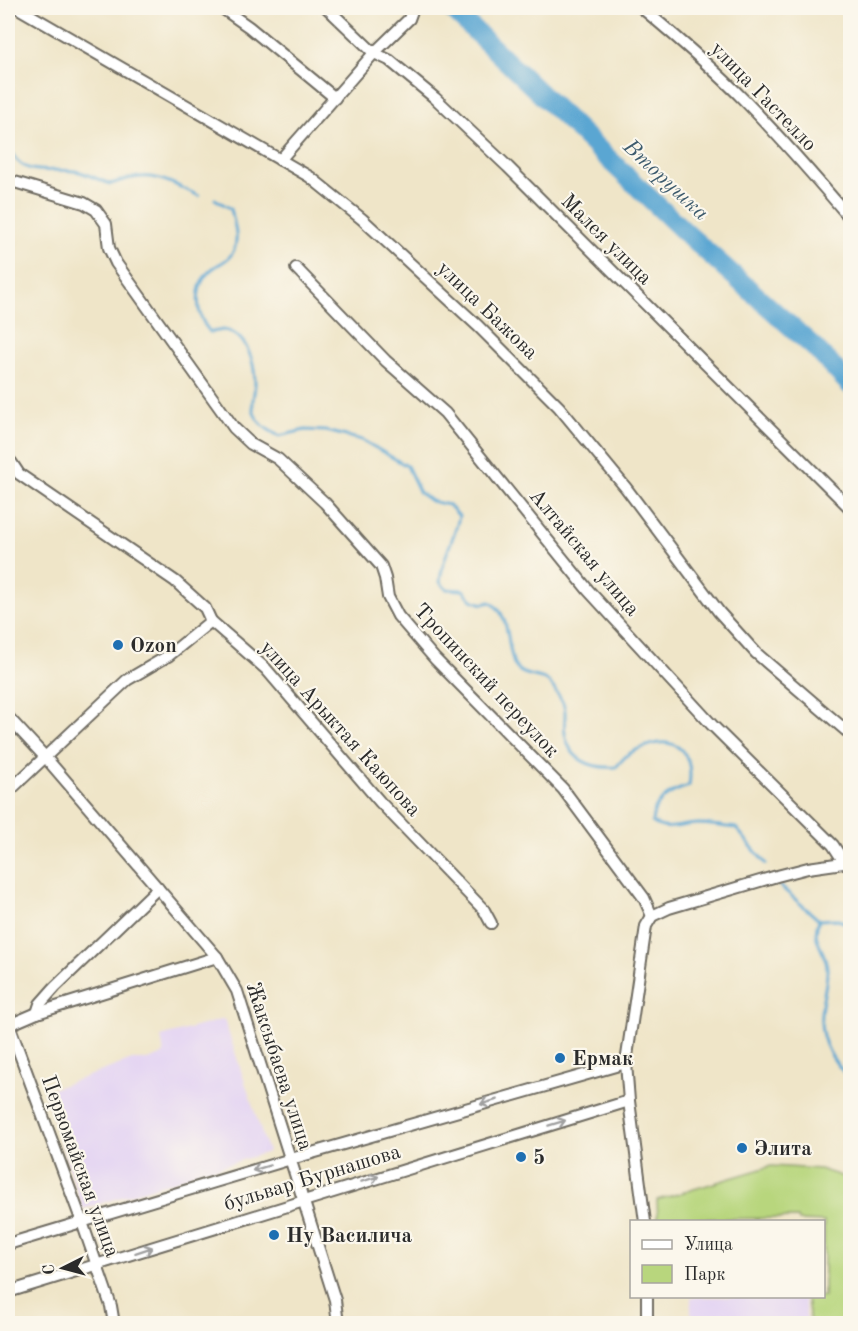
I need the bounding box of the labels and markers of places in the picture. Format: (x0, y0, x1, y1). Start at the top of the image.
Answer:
place label: Ozon (130, 636, 177, 657)
marker: Ozon (111, 638, 125, 652)
place label: Ермак (572, 1049, 633, 1070)
marker: Ермак (553, 1051, 567, 1065)
place label: Элита (754, 1139, 812, 1160)
marker: Элита (735, 1141, 749, 1155)
place label: 5 (533, 1148, 545, 1169)
marker: 5 (514, 1150, 528, 1164)
place label: Ну Василича (286, 1226, 413, 1247)
marker: Ну Василича (267, 1228, 281, 1242)

